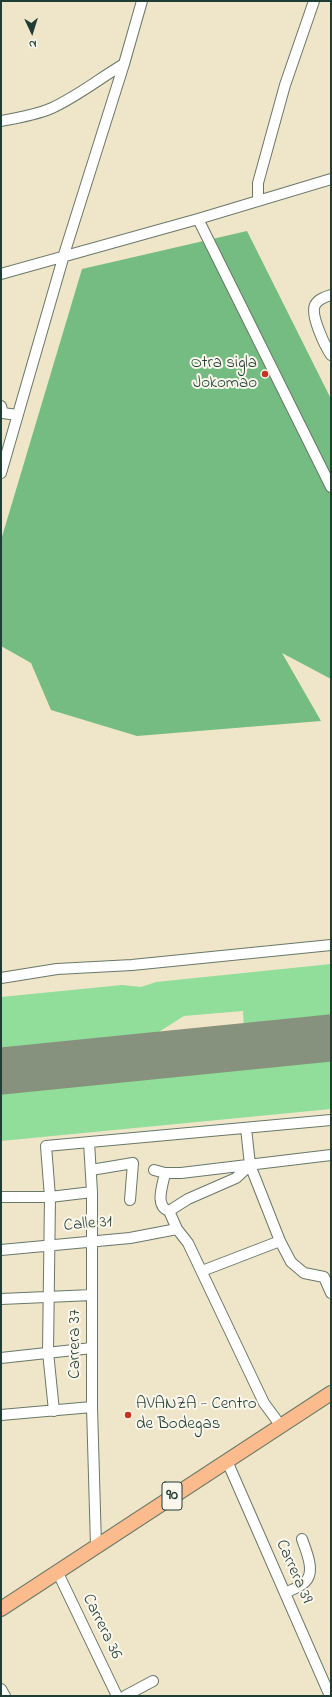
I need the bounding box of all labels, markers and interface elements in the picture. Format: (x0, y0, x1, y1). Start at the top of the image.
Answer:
north arrow (12, 12, 52, 52)
text: N (29, 36, 37, 52)
place label: Otra sigla Jokomao (191, 354, 257, 394)
marker: Otra sigla Jokomao (260, 369, 270, 379)
street label: Calle 31 (63, 1213, 113, 1237)
street label: Carrera 37 (66, 1309, 86, 1379)
place label: AVANZA - Centro de Bodegas (136, 1395, 257, 1435)
marker: AVANZA - Centro de Bodegas (123, 1410, 133, 1420)
road number: 90 (162, 1482, 182, 1510)
street label: Carrera 39 (270, 1537, 316, 1607)
street label: Carrera 36 (77, 1591, 125, 1663)

